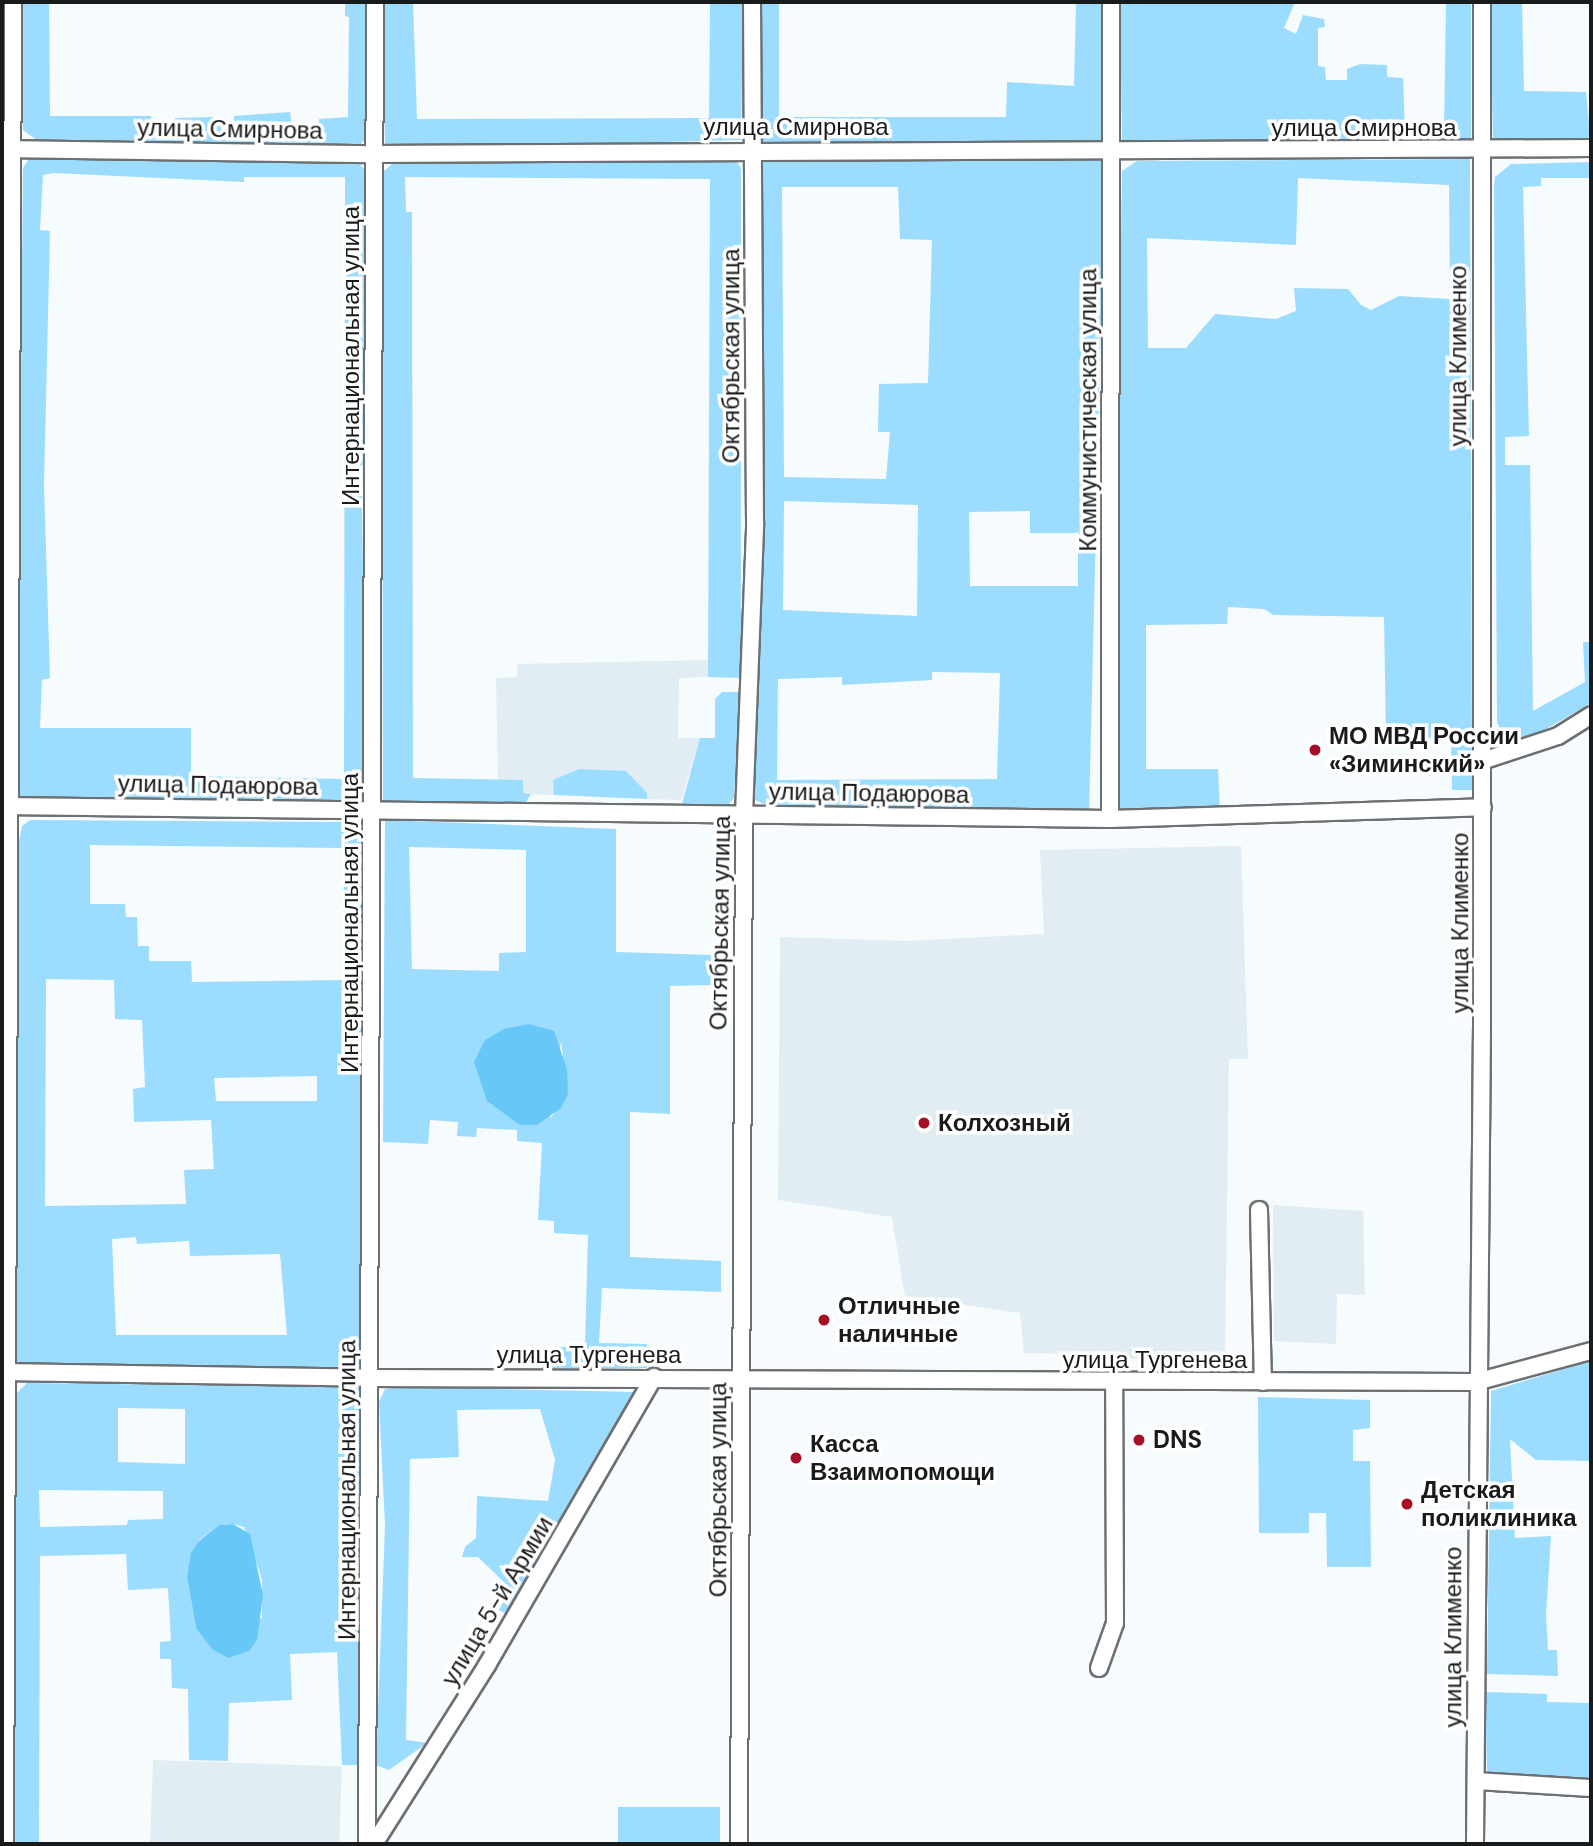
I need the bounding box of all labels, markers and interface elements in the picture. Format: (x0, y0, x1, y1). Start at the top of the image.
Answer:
street label: улица Смирнова (137, 113, 323, 145)
street label: улица Смирнова (703, 113, 889, 141)
street label: улица Смирнова (1271, 114, 1457, 142)
street label: Интернациональная улица (337, 206, 365, 506)
street label: Октябрьская улица (717, 249, 745, 463)
street label: улица Клименко (1444, 266, 1472, 446)
street label: Коммунистическая улица (1074, 268, 1102, 552)
place label: МО МВД России «Зиминский» (1329, 722, 1519, 778)
marker: МО МВД России «Зиминский» (1307, 742, 1323, 758)
street label: улица Подаюрова (118, 769, 318, 801)
street label: Интернациональная улица (336, 773, 364, 1073)
street label: улица Подаюрова (769, 777, 969, 809)
street label: Октябрьская улица (704, 815, 736, 1031)
street label: улица Клименко (1446, 833, 1474, 1013)
place label: Колхозный (938, 1109, 1071, 1137)
marker: Колхозный (916, 1115, 932, 1131)
place label: Отличные наличные (838, 1292, 960, 1348)
marker: Отличные наличные (816, 1312, 832, 1328)
street label: Интернациональная улица (333, 1340, 361, 1640)
street label: улица Тургенева (497, 1341, 681, 1369)
street label: улица Тургенева (1063, 1346, 1247, 1374)
street label: Октябрьская улица (704, 1383, 732, 1597)
place label: DNS (1153, 1426, 1202, 1454)
place label: Касса Взаимопомощи (810, 1430, 995, 1486)
marker: DNS (1131, 1432, 1147, 1448)
marker: Касса Взаимопомощи (788, 1450, 804, 1466)
place label: Детская поликлиника (1421, 1476, 1576, 1532)
marker: Детская поликлиника (1399, 1496, 1415, 1512)
street label: улица 5-й Армии (435, 1511, 559, 1691)
street label: улица Клименко (1439, 1547, 1467, 1727)

